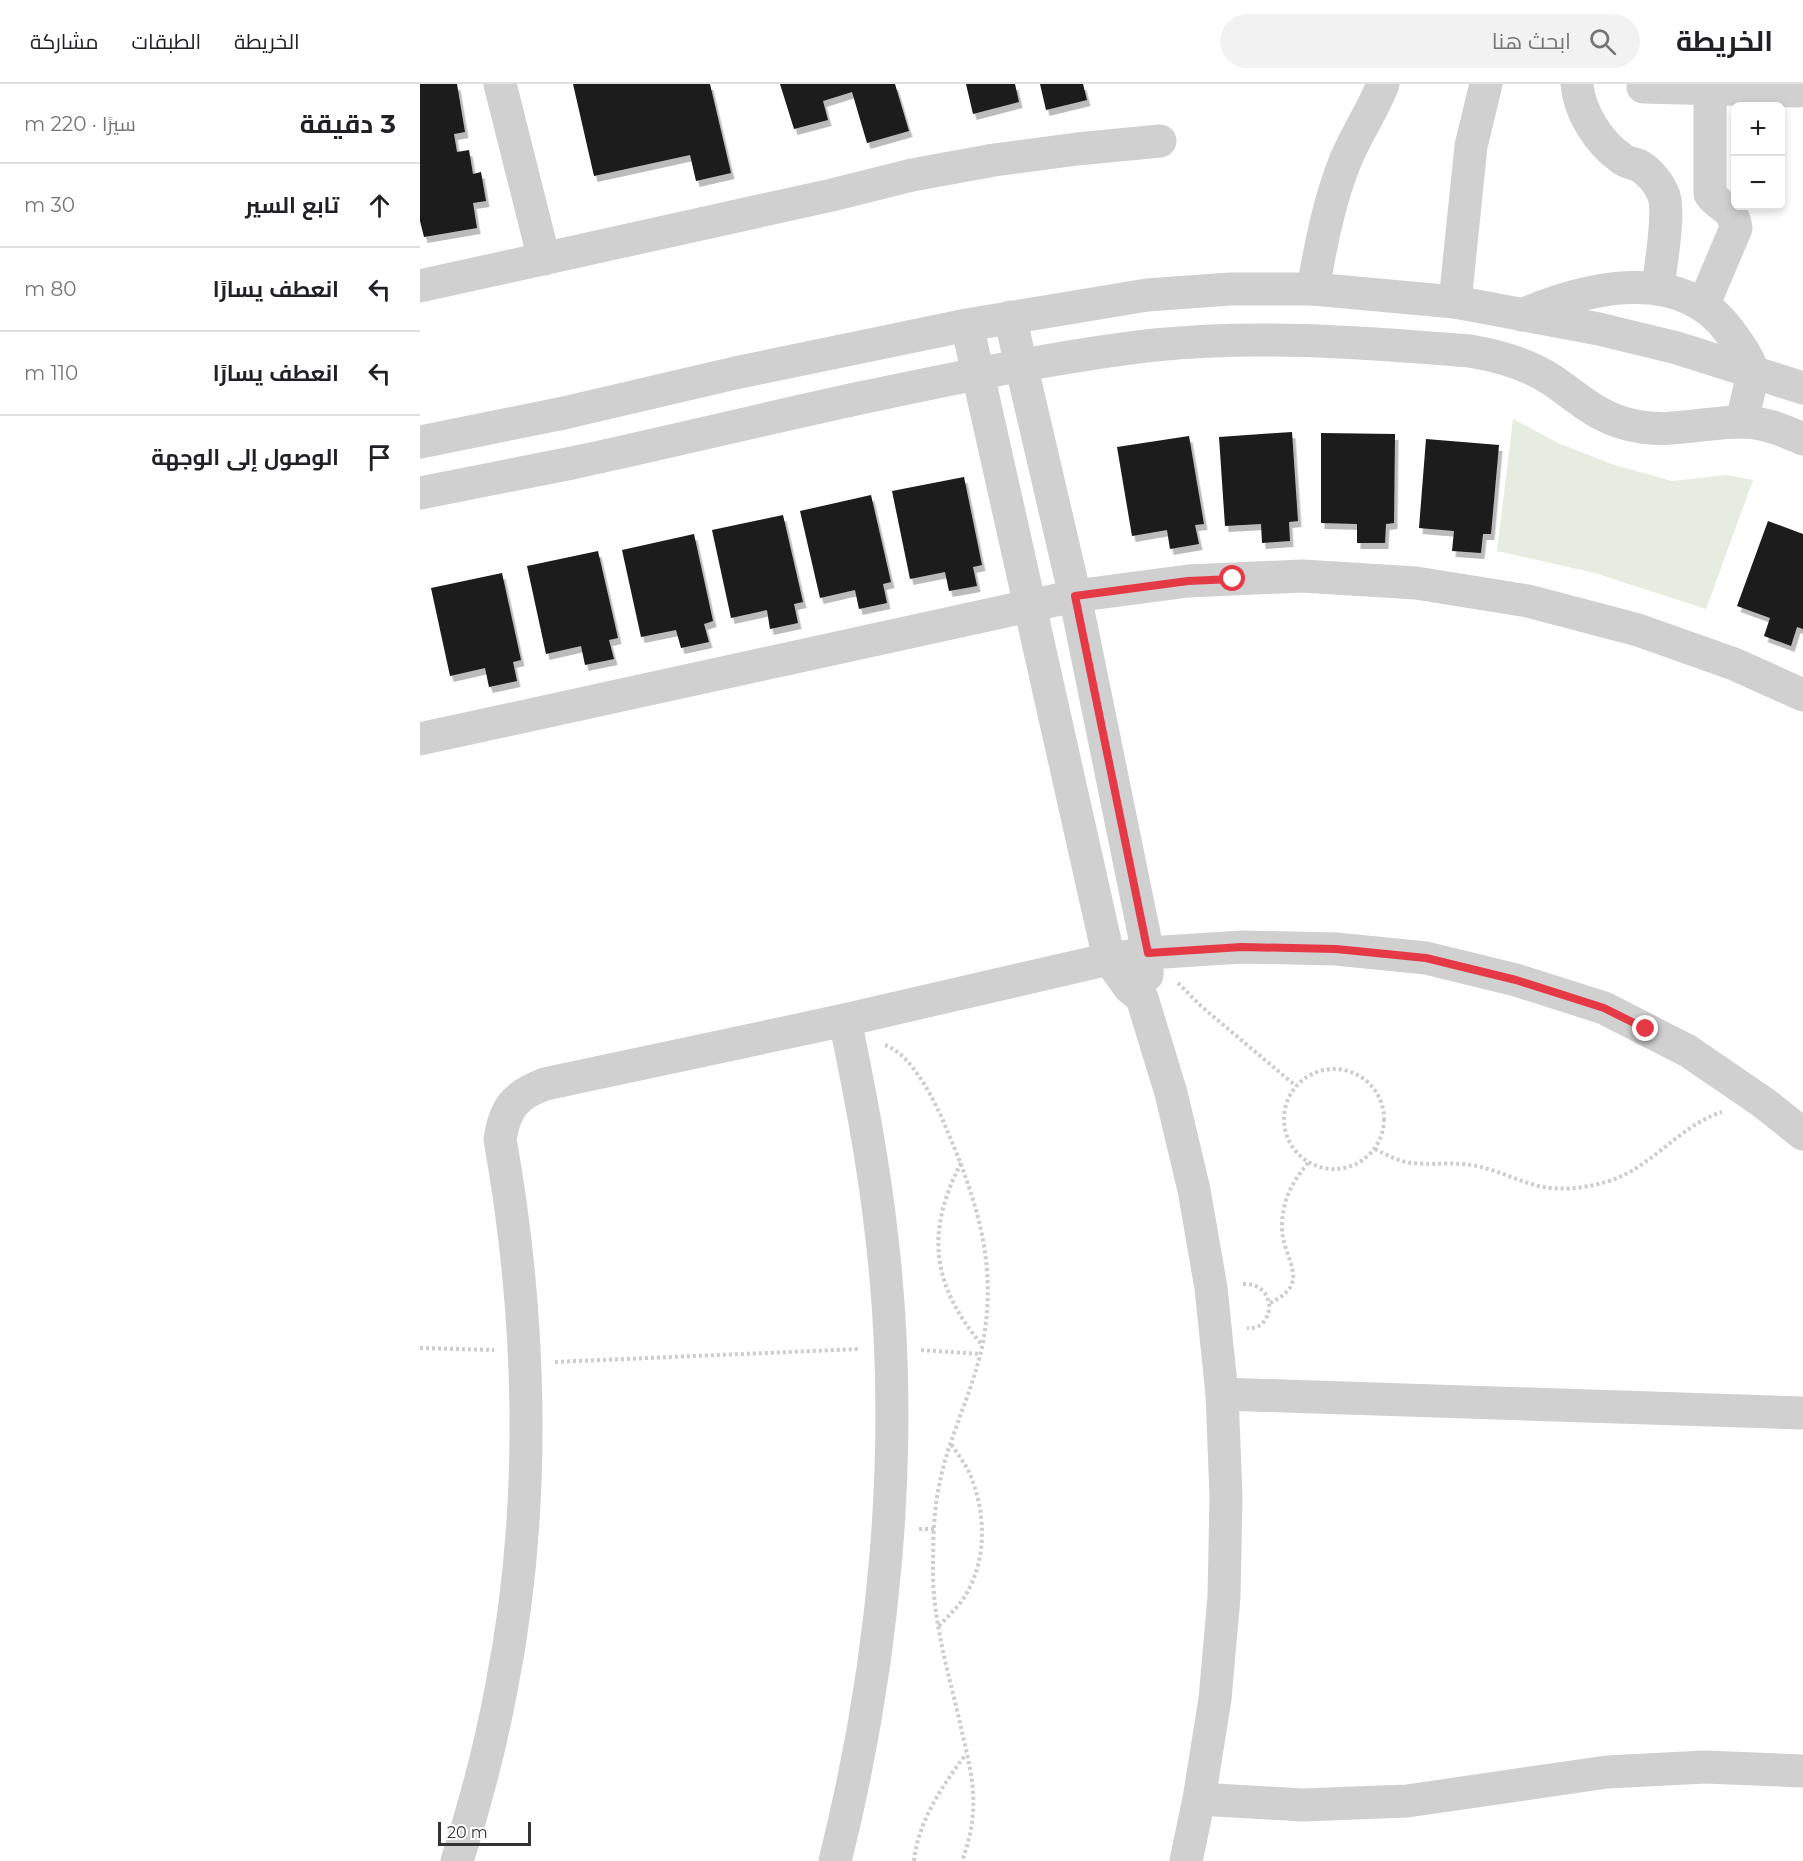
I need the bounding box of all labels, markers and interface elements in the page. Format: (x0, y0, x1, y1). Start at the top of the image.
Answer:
search box (1220, 14, 1640, 68)
text: الخريطة (1676, 24, 1773, 58)
icon: search (1586, 25, 1619, 58)
text: ابحث هنا (1492, 28, 1571, 55)
text: مشاركة (30, 29, 99, 54)
text: الطبقات (132, 29, 201, 54)
text: الخريطة (234, 29, 300, 54)
map controls (1731, 102, 1785, 210)
button: + (1731, 102, 1785, 156)
text: 3 دقيقة (300, 108, 396, 140)
text: سيرًا · 220 m (24, 112, 136, 136)
button: − (1731, 156, 1785, 210)
icon: ahead (363, 189, 396, 222)
text: تابع السير (245, 192, 339, 219)
text: 30 m (24, 193, 75, 217)
icon: left (363, 273, 396, 306)
text: انعطف يسارًا (213, 276, 339, 303)
text: 80 m (24, 277, 76, 301)
icon: left (363, 357, 396, 390)
text: انعطف يسارًا (213, 360, 339, 387)
text: 110 m (24, 361, 78, 385)
icon: arrive (363, 441, 396, 474)
text: الوصول إلى الوجهة (151, 444, 339, 471)
route start (1219, 565, 1245, 591)
route end (1632, 1015, 1658, 1041)
scale bar (438, 1819, 531, 1846)
text: 20 m (447, 1823, 488, 1842)

